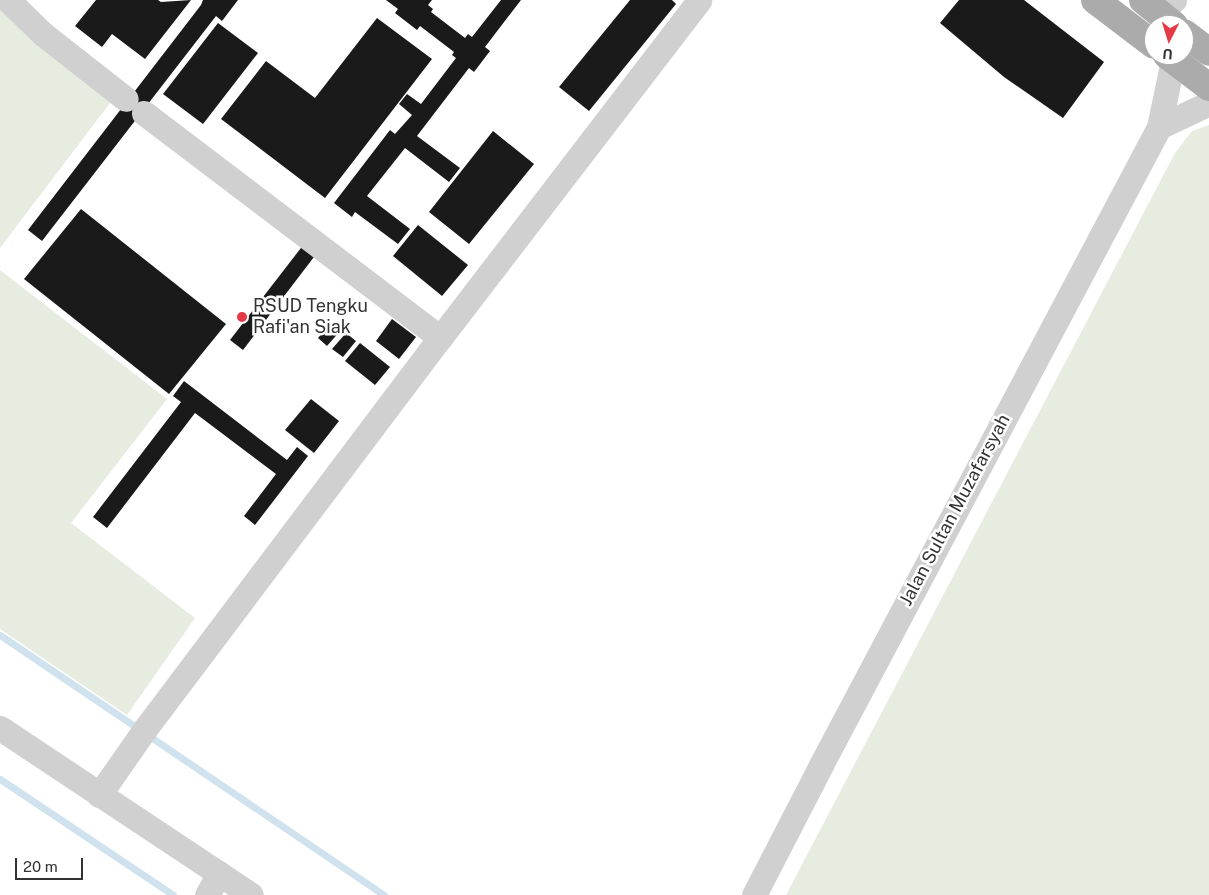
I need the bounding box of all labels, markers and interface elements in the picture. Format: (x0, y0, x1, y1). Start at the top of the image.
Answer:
north arrow (1144, 15, 1194, 65)
text: U (1162, 46, 1174, 62)
place label: RSUD Tengku Rafi'an Siak (253, 296, 368, 338)
marker: RSUD Tengku Rafi'an Siak (235, 310, 249, 324)
street label: Jalan Sultan Muzafarsyah (895, 411, 1015, 609)
scale bar (18, 848, 85, 880)
text: 20 m (23, 858, 58, 875)

